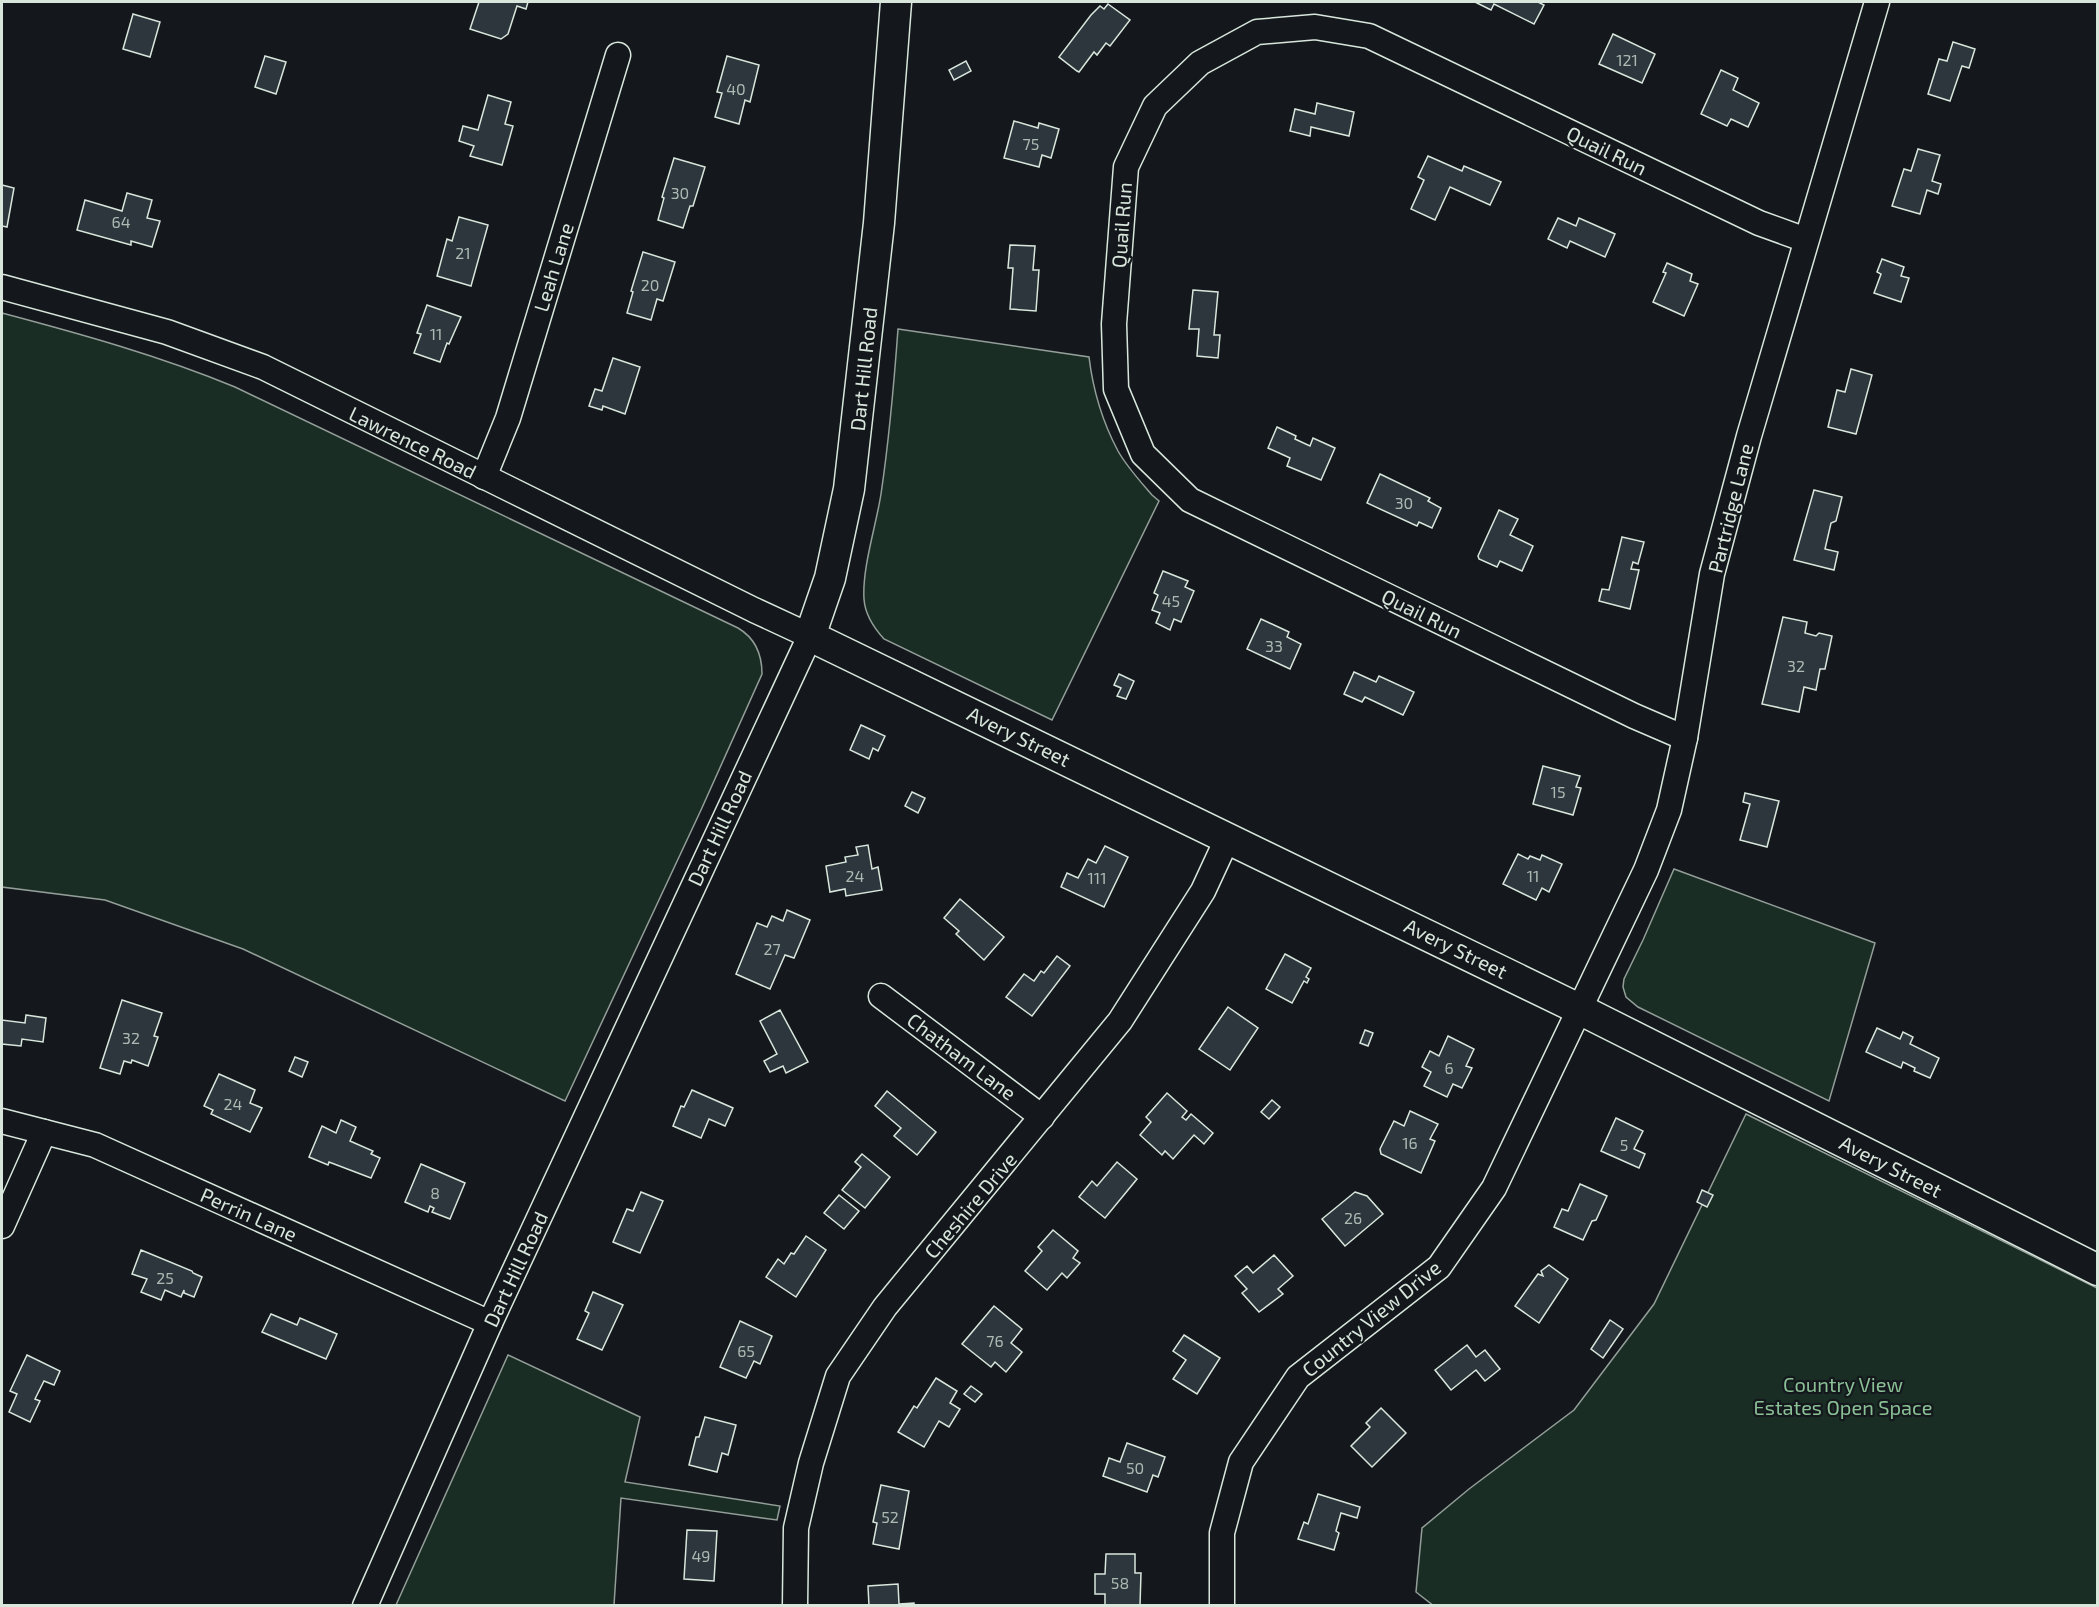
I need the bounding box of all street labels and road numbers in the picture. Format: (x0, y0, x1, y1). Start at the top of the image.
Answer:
street label: Quail Run (1563, 120, 1651, 180)
street label: Quail Run (1106, 181, 1136, 269)
street label: Leah Lane (528, 220, 578, 314)
street label: Dart Hill Road (845, 306, 881, 432)
street label: Lawrence Road (345, 401, 481, 483)
street label: Partridge Lane (1702, 441, 1758, 575)
street label: Quail Run (1378, 583, 1466, 643)
street label: Avery Street (964, 701, 1075, 771)
street label: Dart Hill Road (682, 766, 756, 890)
street label: Avery Street (1401, 913, 1512, 983)
street label: Chatham Lane (903, 1007, 1021, 1105)
street label: Avery Street (1836, 1130, 1946, 1202)
street label: Cheshire Drive (919, 1147, 1021, 1263)
street label: Perrin Lane (197, 1182, 301, 1246)
street label: Dart Hill Road (478, 1207, 552, 1331)
street label: Country View Drive (1297, 1255, 1445, 1381)

